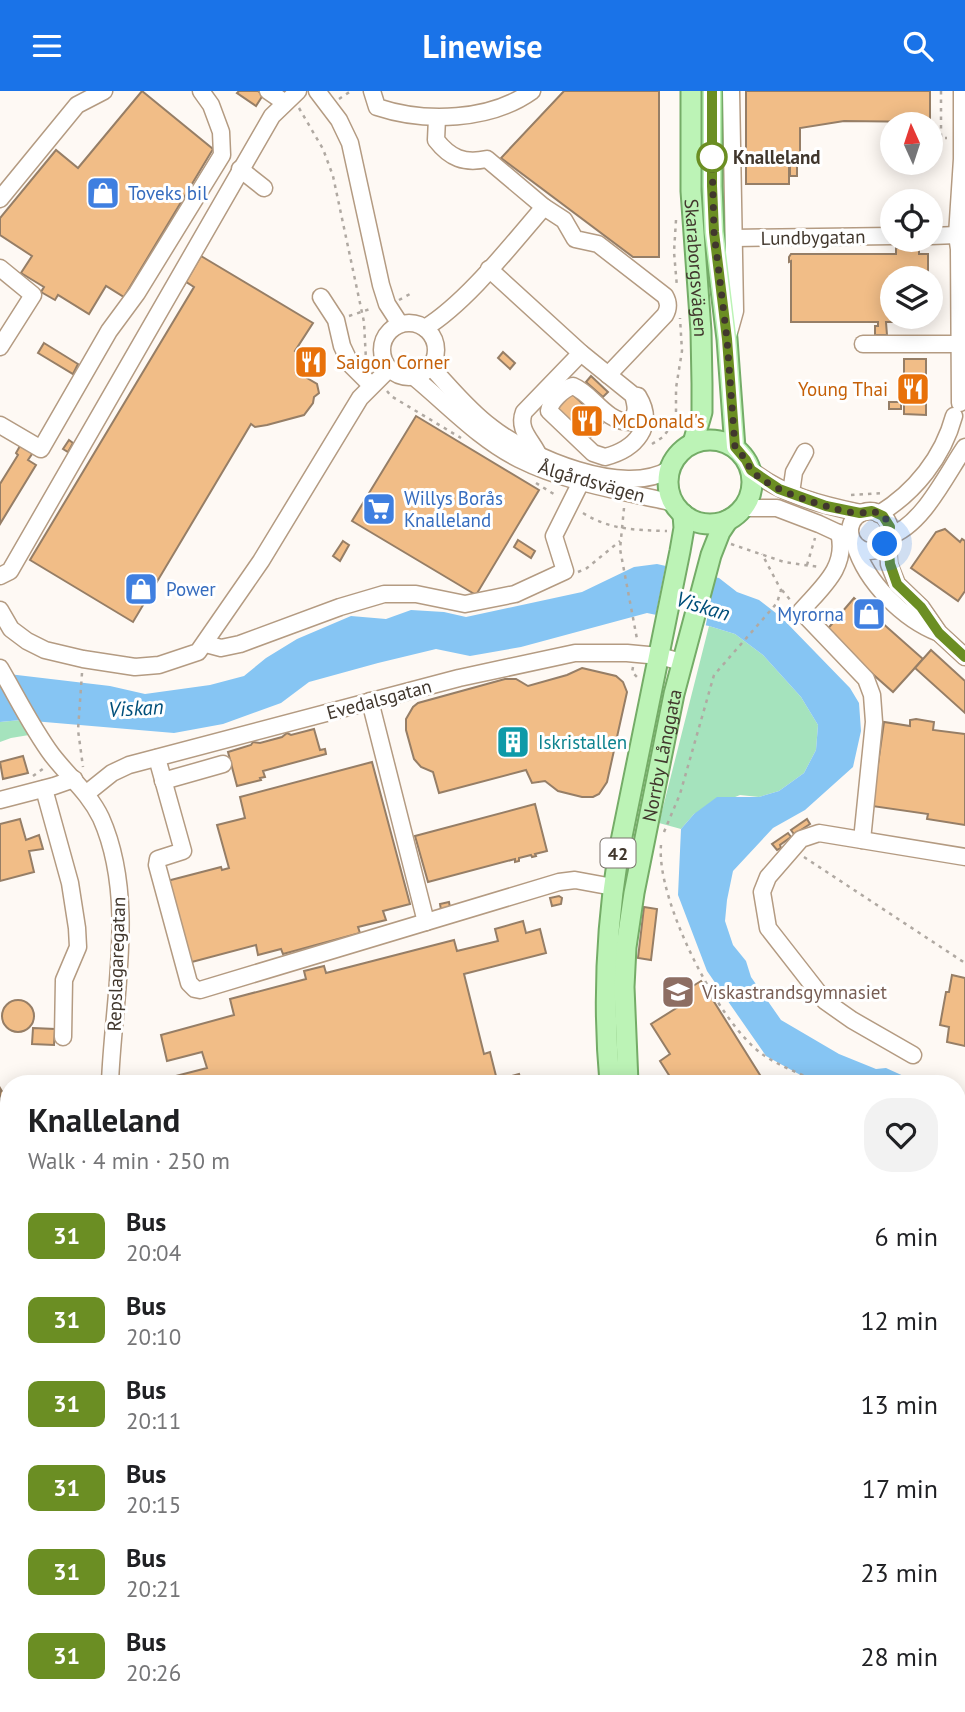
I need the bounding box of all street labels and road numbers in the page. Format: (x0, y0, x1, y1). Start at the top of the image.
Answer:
street label: Skaraborgsvägen (680, 198, 713, 337)
street label: Lundbygatan (760, 224, 866, 250)
street label: Ålgårdsvägen (536, 454, 648, 508)
street label: Evedalsgatan (324, 673, 434, 725)
street label: Norrby Långgata (637, 687, 687, 824)
road number: 42 (600, 839, 636, 867)
street label: Repslagaregatan (102, 896, 130, 1032)

